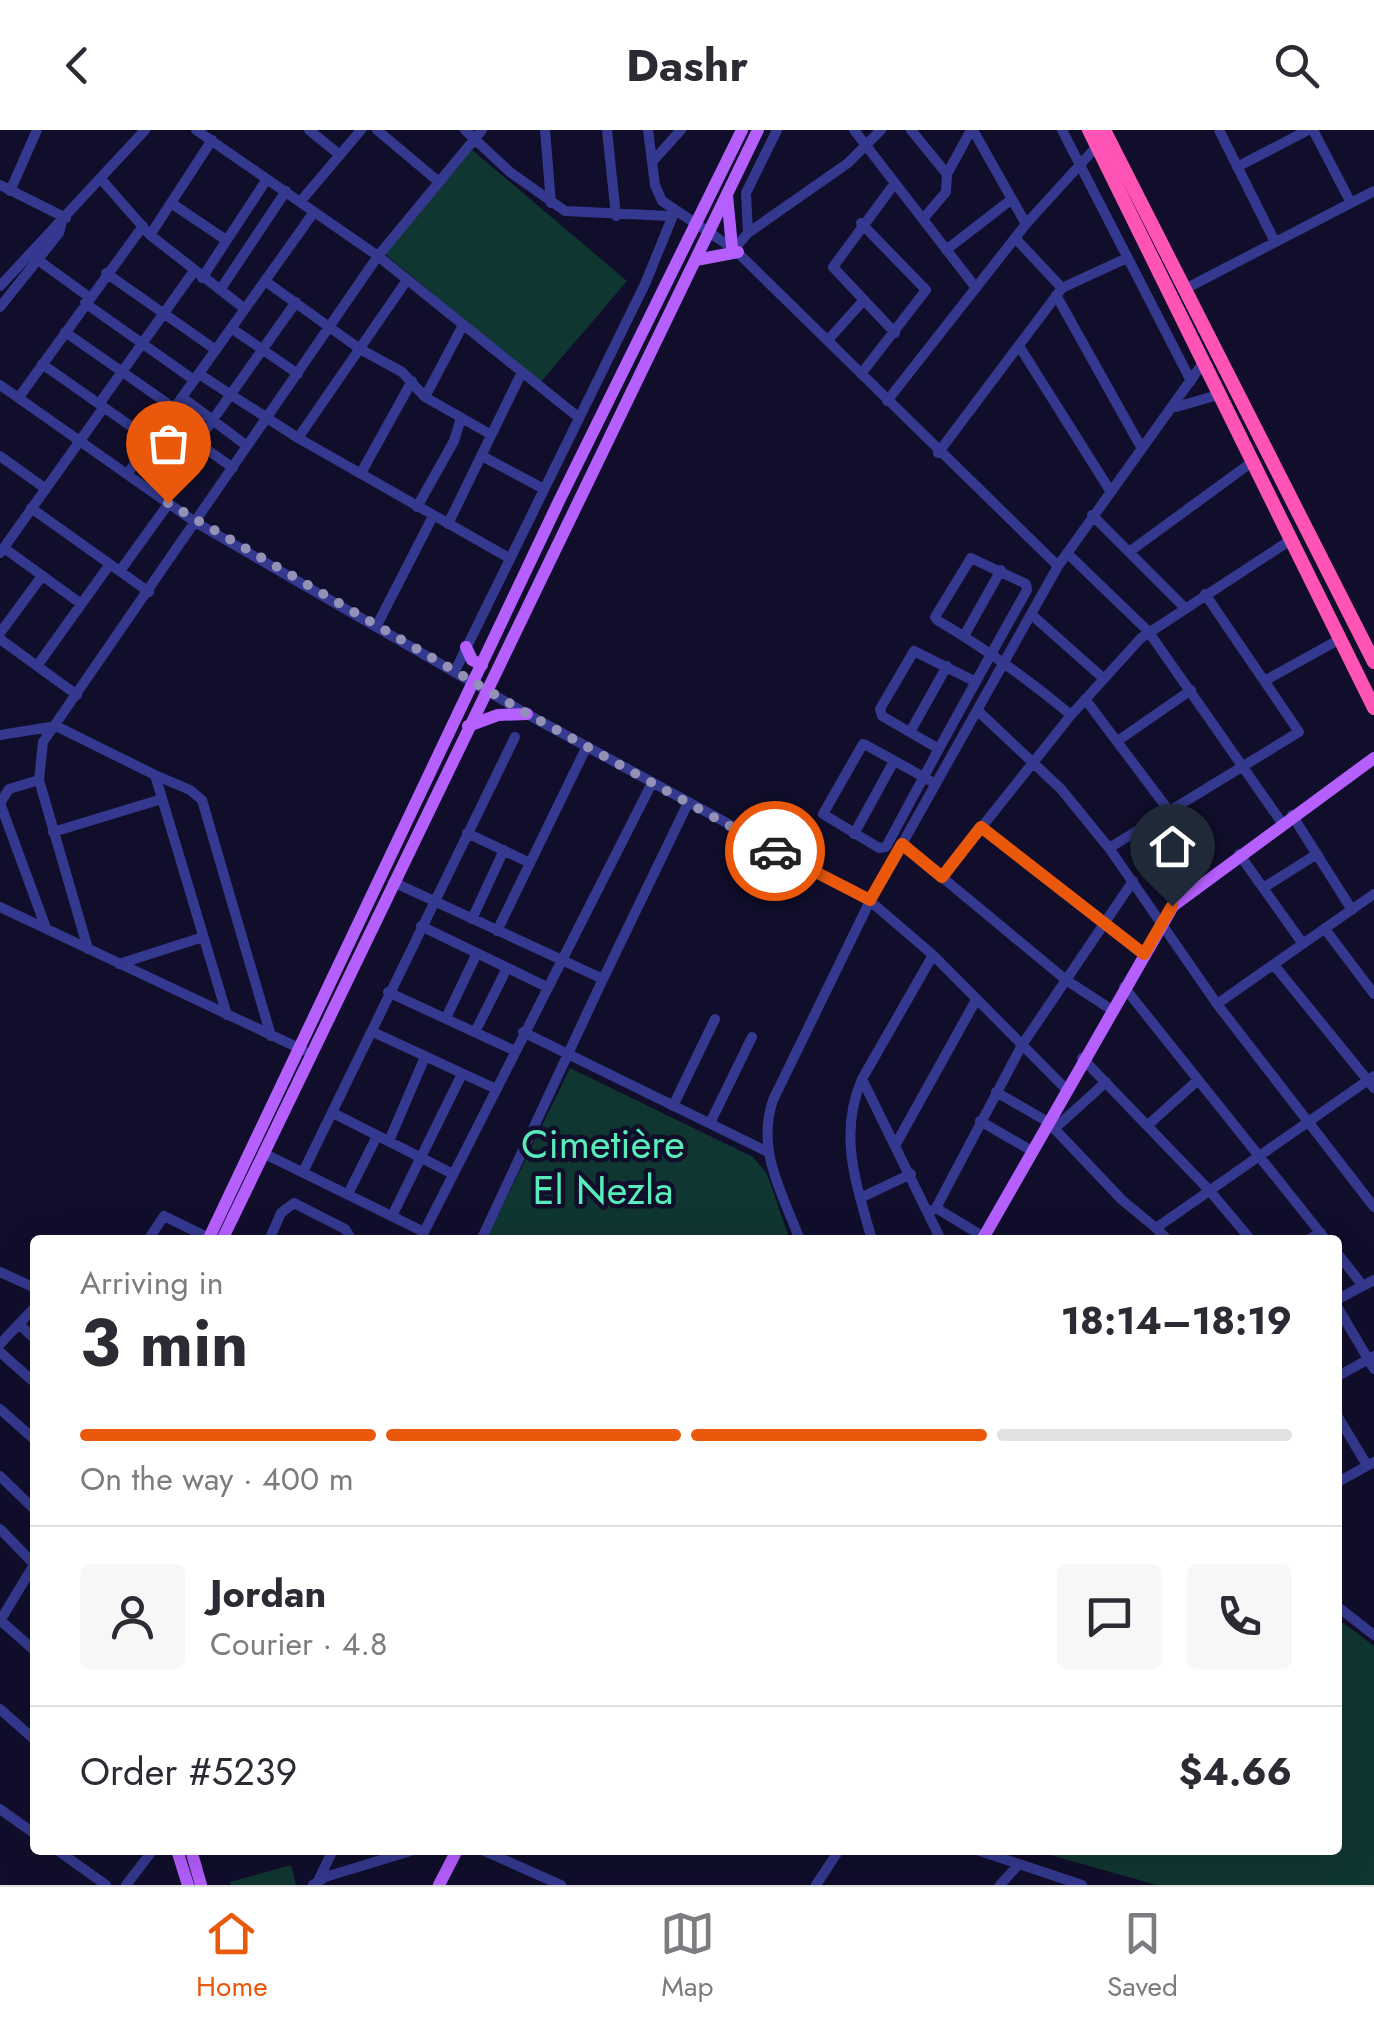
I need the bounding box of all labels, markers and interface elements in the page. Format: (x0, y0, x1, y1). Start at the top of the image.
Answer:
text: Dashr (626, 33, 748, 98)
icon: back (50, 38, 105, 93)
icon: search (1269, 38, 1324, 93)
pin (126, 401, 211, 504)
icon: bag (141, 416, 196, 471)
courier (725, 801, 825, 901)
pin (1130, 804, 1215, 907)
icon: home (1145, 819, 1200, 874)
icon: car (748, 824, 803, 879)
park label: Cimetière El Nezla (521, 1115, 685, 1219)
text: Arriving in (80, 1260, 224, 1306)
text: 18:14–18:19 (1061, 1293, 1292, 1348)
text: 3 min (80, 1296, 248, 1390)
text: On the way · 400 m (80, 1456, 354, 1502)
button: person (80, 1564, 185, 1669)
button: chat (1057, 1564, 1162, 1669)
button: phone (1187, 1564, 1292, 1669)
text: Jordan (210, 1566, 326, 1621)
text: Courier · 4.8 (210, 1621, 387, 1667)
text: Order #5239 (80, 1744, 297, 1799)
text: $4.66 (1179, 1744, 1292, 1799)
tab: Home (196, 1906, 268, 2007)
tab: Map (660, 1906, 715, 2007)
tab: Saved (1107, 1906, 1178, 2007)

